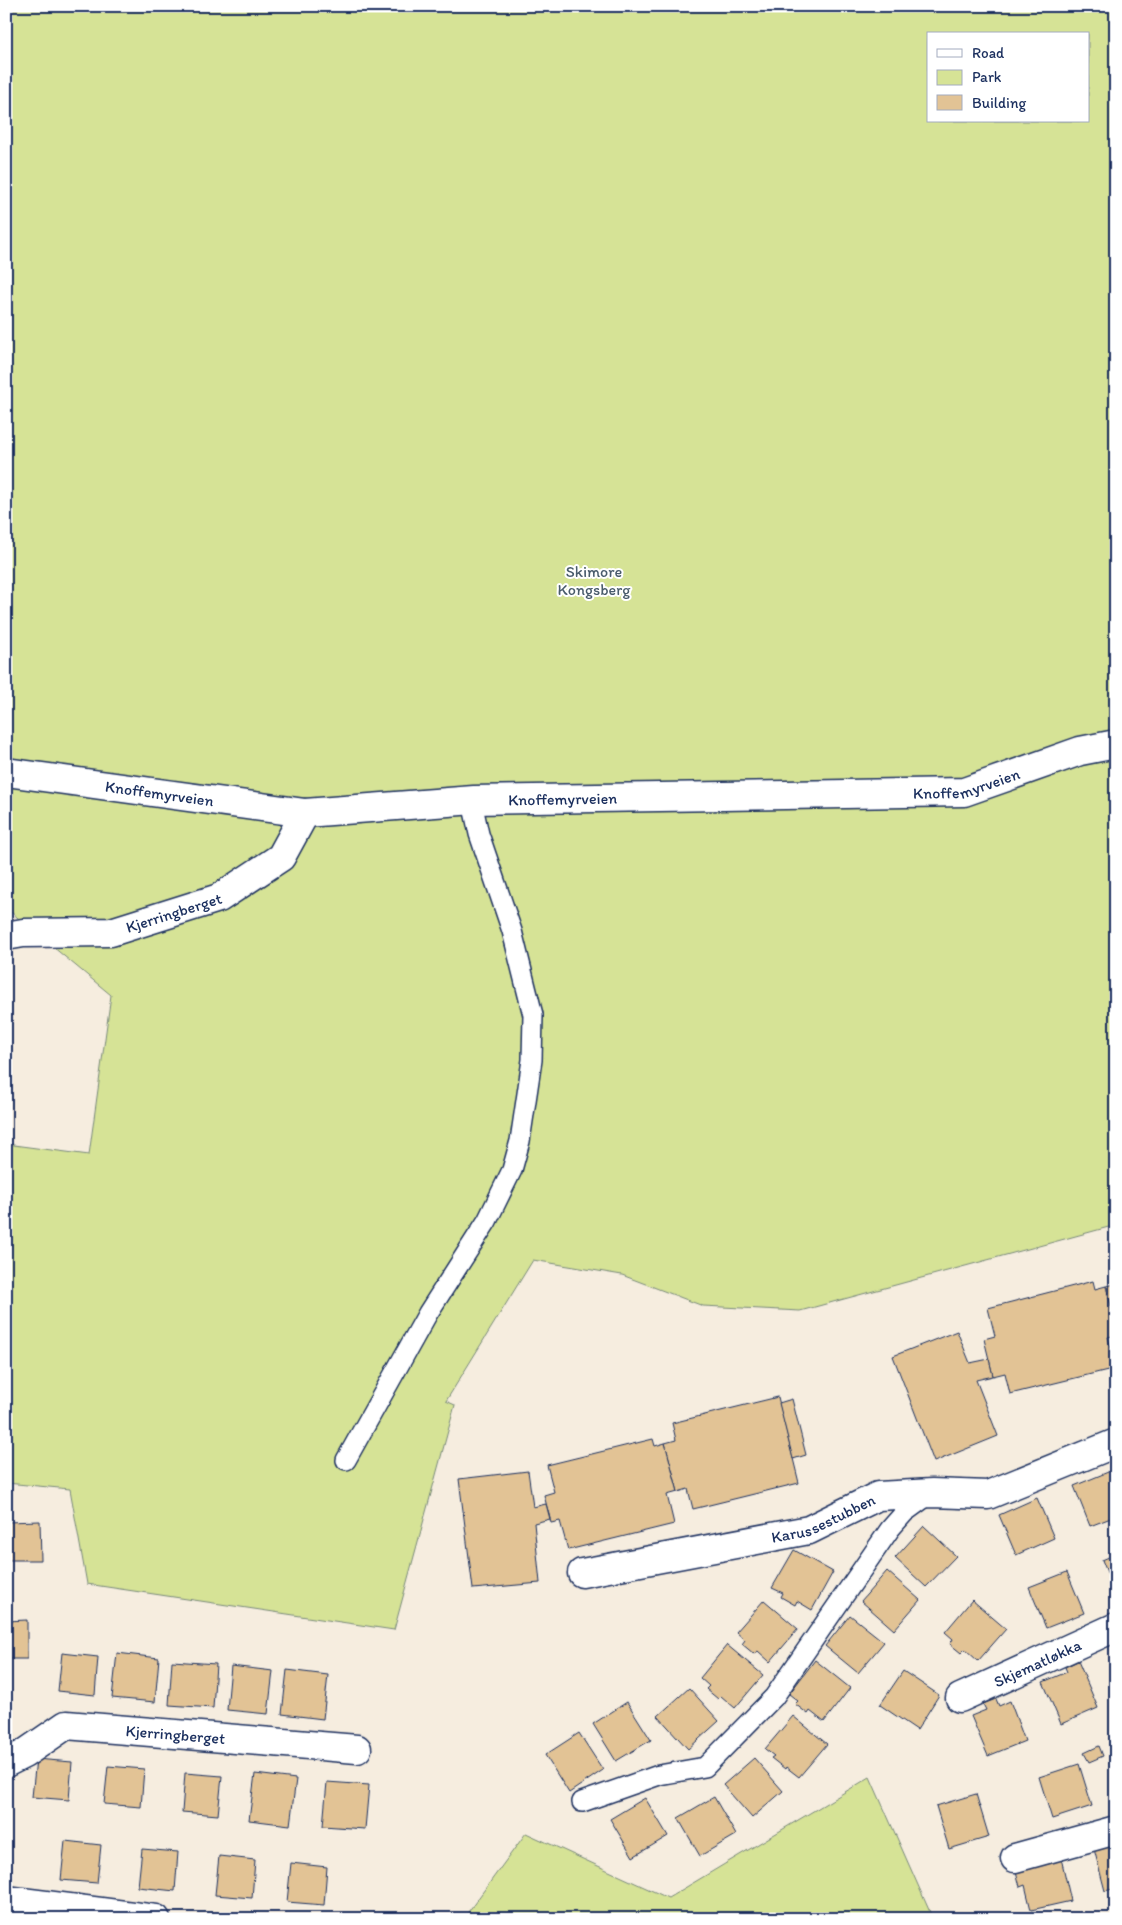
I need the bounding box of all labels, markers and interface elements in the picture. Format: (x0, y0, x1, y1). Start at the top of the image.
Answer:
legend (927, 32, 1090, 122)
text: Road (972, 44, 1005, 62)
text: Park (972, 68, 1002, 86)
text: Building (972, 94, 1026, 112)
park label: Skimore Kongsberg (558, 562, 631, 599)
street label: Knoffemyrveien (913, 764, 1022, 803)
street label: Knoffemyrveien (104, 777, 215, 810)
street label: Knoffemyrveien (508, 789, 617, 809)
street label: Kjerringberget (123, 889, 224, 937)
street label: Karussestubben (770, 1490, 879, 1547)
street label: Skjematløkka (991, 1635, 1085, 1691)
street label: Kjerringberget (125, 1721, 226, 1748)

